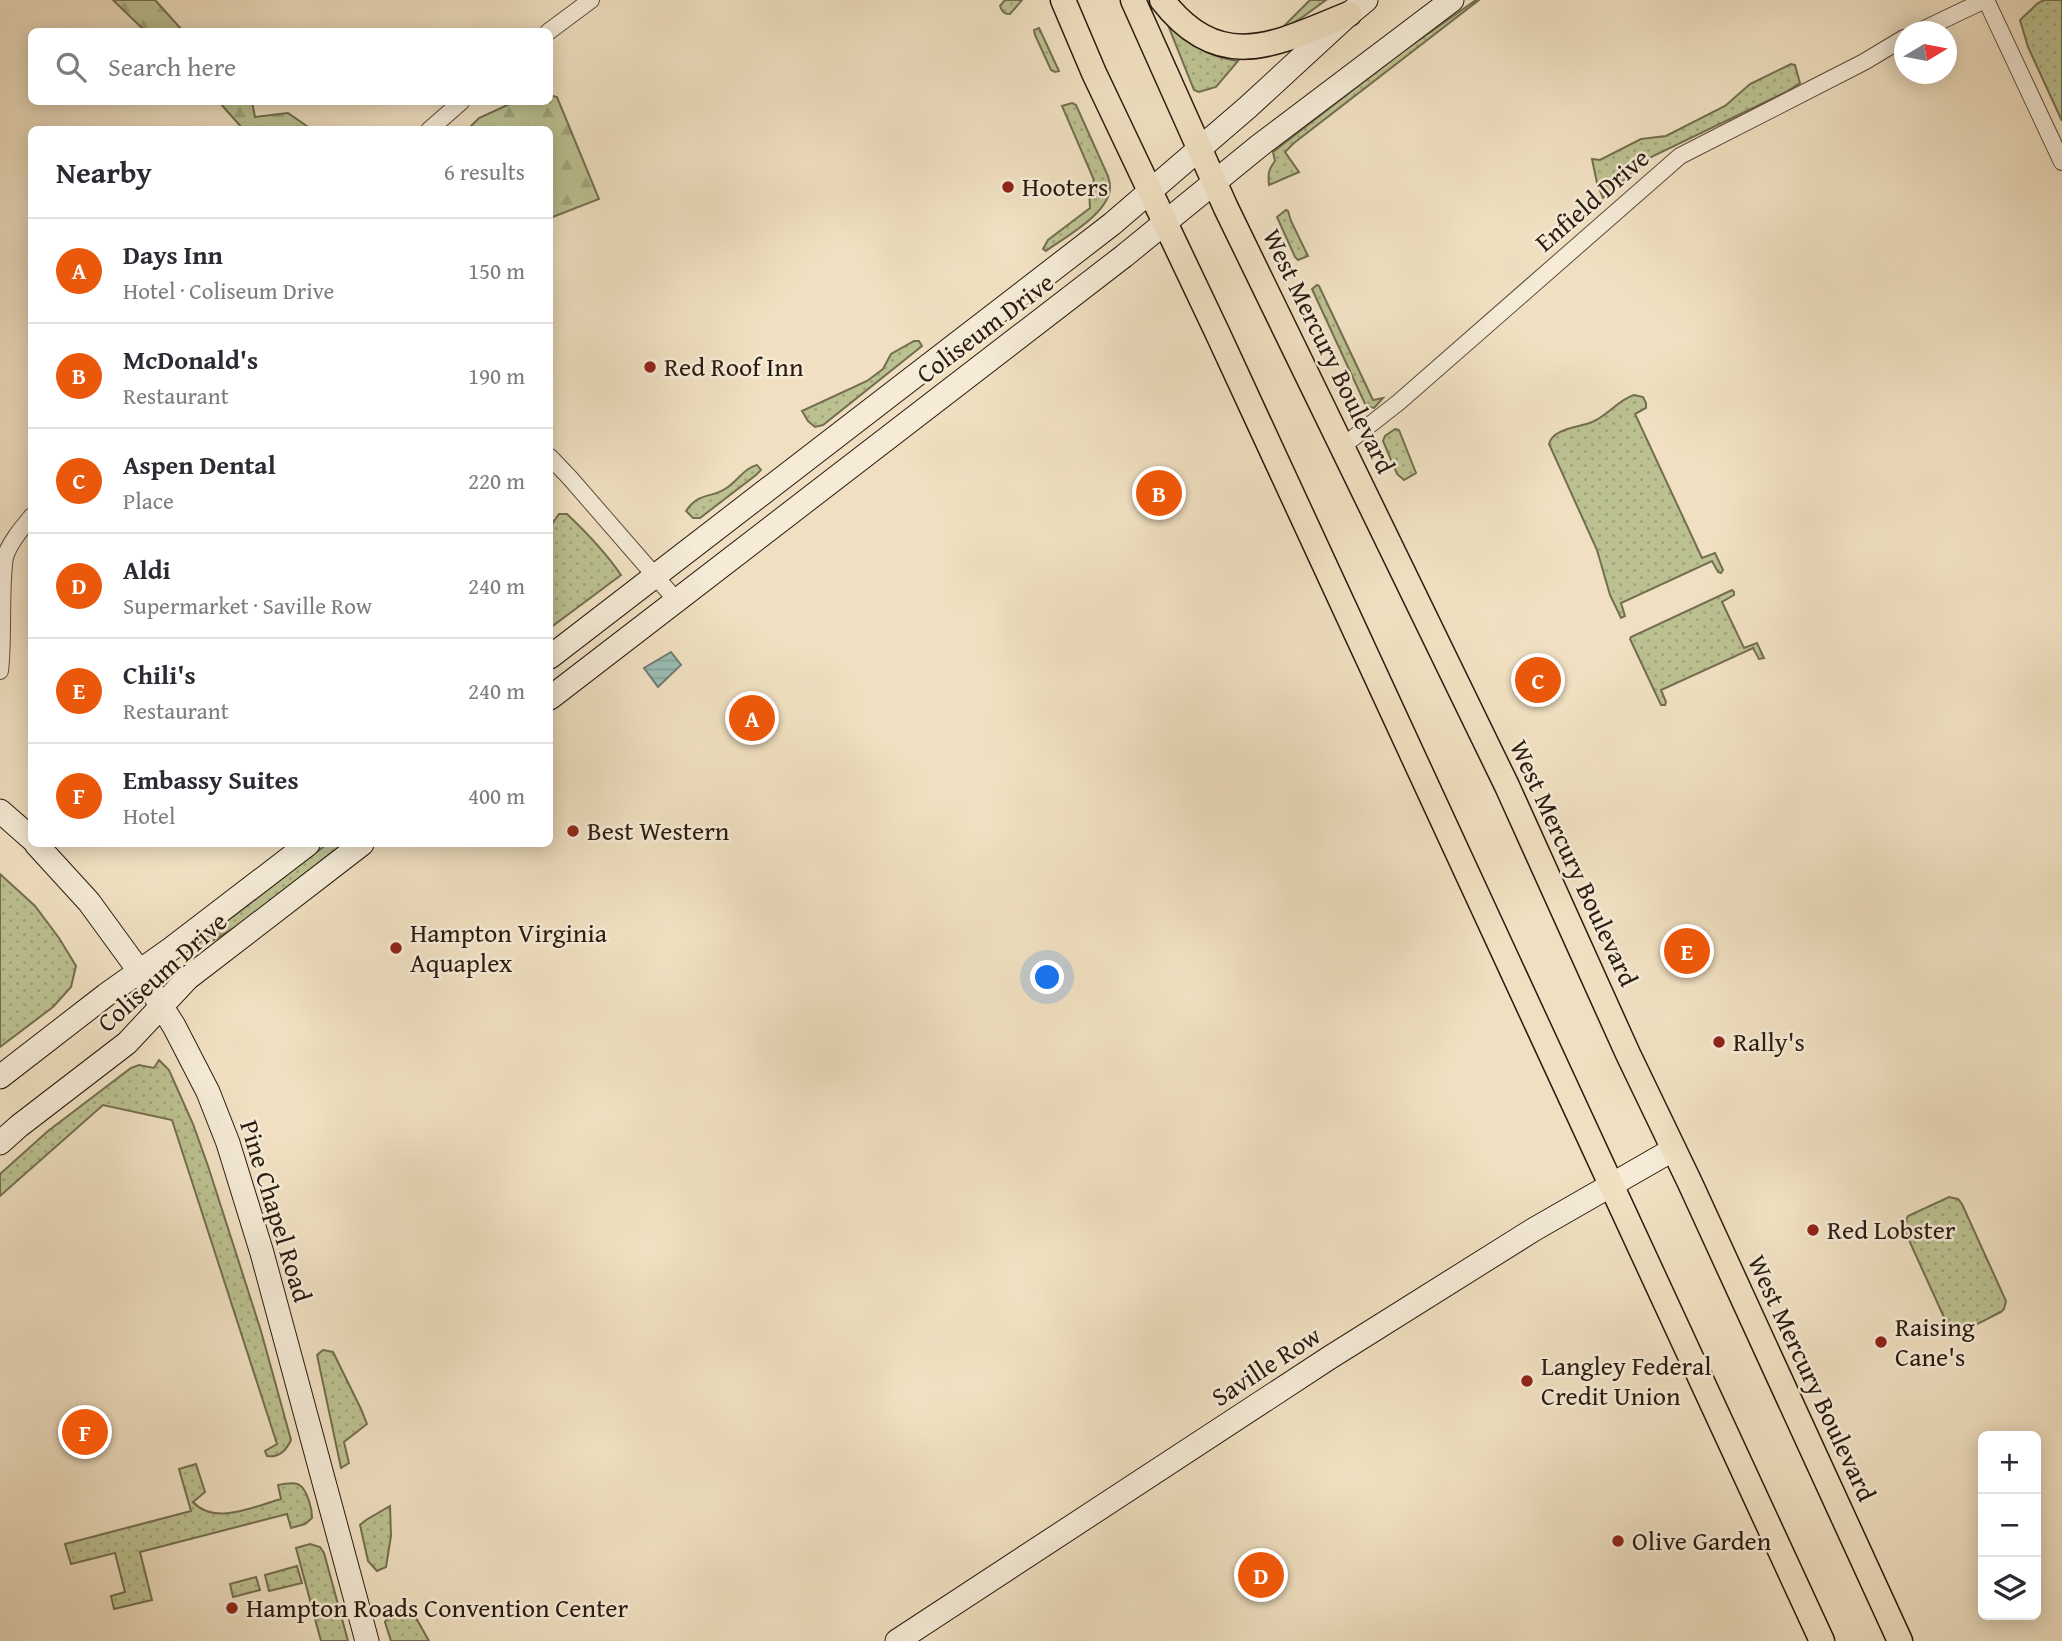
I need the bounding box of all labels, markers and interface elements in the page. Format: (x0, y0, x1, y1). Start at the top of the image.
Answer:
north arrow (1894, 21, 1957, 84)
search box (28, 28, 553, 105)
text: Search here (108, 47, 236, 86)
icon: search (52, 48, 90, 86)
street label: Enfield Drive (1526, 139, 1658, 261)
text: Nearby (56, 150, 152, 194)
text: 6 results (444, 155, 525, 188)
place label: Hooters (1022, 167, 1108, 206)
marker: Hooters (1000, 179, 1016, 195)
street label: West Mercury Boulevard (1253, 222, 1406, 480)
text: Days Inn (123, 235, 223, 274)
text: A (72, 254, 86, 287)
text: 150 m (468, 254, 525, 287)
street label: Coliseum Drive (908, 263, 1062, 392)
text: Hotel · Coliseum Drive (123, 274, 334, 307)
text: McDonald's (123, 340, 258, 379)
place label: Red Roof Inn (664, 347, 804, 386)
text: B (72, 359, 86, 392)
text: 190 m (468, 359, 525, 392)
marker: Red Roof Inn (642, 359, 658, 375)
text: Restaurant (123, 379, 229, 412)
text: Aspen Dental (123, 445, 276, 484)
text: C (72, 464, 86, 497)
text: 220 m (468, 464, 525, 497)
pin: B (1136, 467, 1182, 519)
text: Place (123, 484, 174, 517)
text: Aldi (123, 550, 171, 589)
text: D (72, 569, 86, 602)
text: 240 m (468, 569, 525, 602)
text: Supermarket · Saville Row (123, 589, 372, 622)
pin: C (1515, 654, 1561, 706)
text: Chili's (123, 655, 196, 694)
text: E (73, 674, 85, 707)
text: 240 m (468, 674, 525, 707)
pin: A (729, 692, 775, 744)
text: Restaurant (123, 694, 229, 727)
street label: West Mercury Boulevard (1500, 733, 1649, 993)
text: Embassy Suites (123, 760, 299, 799)
text: F (73, 779, 85, 812)
text: 400 m (468, 779, 525, 812)
text: Hotel (123, 799, 175, 832)
place label: Best Western (587, 811, 730, 850)
marker: Best Western (565, 823, 581, 839)
street label: Coliseum Drive (88, 902, 236, 1041)
place label: Hampton Virginia Aquaplex (410, 913, 608, 982)
pin: E (1664, 925, 1710, 977)
marker: Hampton Virginia Aquaplex (388, 940, 404, 956)
your location (1030, 960, 1064, 994)
place label: Rally's (1733, 1022, 1805, 1061)
marker: Rally's (1711, 1034, 1727, 1050)
street label: Pine Chapel Road (230, 1115, 323, 1307)
place label: Red Lobster (1827, 1210, 1956, 1249)
marker: Red Lobster (1805, 1222, 1821, 1238)
street label: West Mercury Boulevard (1738, 1248, 1887, 1508)
place label: Raising Cane's (1895, 1307, 1975, 1376)
street label: Saville Row (1203, 1315, 1329, 1416)
marker: Raising Cane's (1873, 1334, 1889, 1350)
place label: Langley Federal Credit Union (1541, 1346, 1712, 1415)
marker: Langley Federal Credit Union (1519, 1373, 1535, 1389)
pin: F (62, 1406, 108, 1458)
map controls (1978, 1431, 2041, 1620)
button: + (1978, 1431, 2041, 1494)
button: − (1978, 1494, 2041, 1557)
place label: Olive Garden (1632, 1521, 1772, 1560)
marker: Olive Garden (1610, 1533, 1626, 1549)
pin: D (1238, 1549, 1284, 1601)
button: layers (1978, 1557, 2041, 1620)
place label: Hampton Roads Convention Center (246, 1588, 629, 1627)
marker: Hampton Roads Convention Center (224, 1600, 240, 1616)

